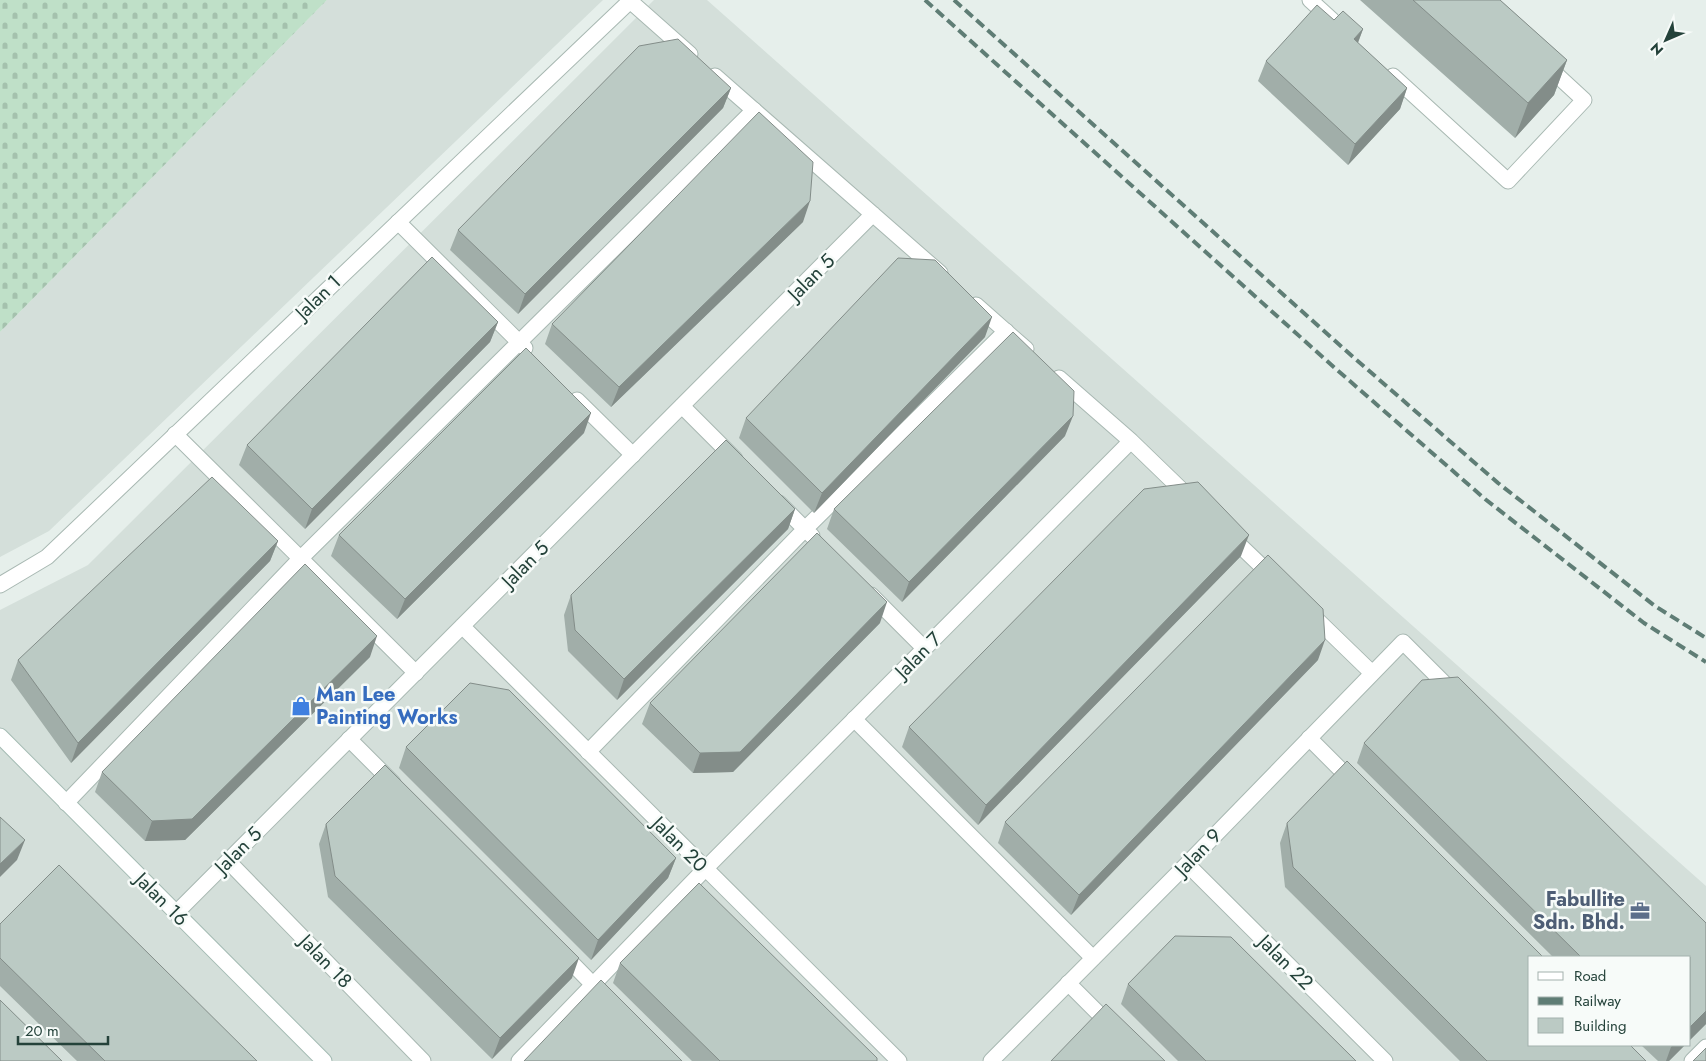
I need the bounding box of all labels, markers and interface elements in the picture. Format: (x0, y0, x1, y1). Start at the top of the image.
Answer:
north arrow (1641, 15, 1691, 65)
text: N (1646, 38, 1668, 60)
street label: Jalan 5 (779, 247, 842, 310)
street label: Jalan 1 (287, 268, 348, 329)
street label: Jalan 5 (493, 534, 556, 597)
street label: Jalan 7 (886, 625, 949, 687)
place label: Man Lee Painting Works (316, 680, 458, 732)
shop icon: Man Lee Painting Works (290, 695, 312, 717)
street label: Jalan 20 (643, 808, 714, 879)
street label: Jalan 5 (206, 820, 269, 883)
street label: Jalan 9 (1166, 822, 1228, 885)
street label: Jalan 16 (126, 864, 195, 933)
place label: Fabullite Sdn. Bhd. (1533, 885, 1625, 937)
office icon: Fabullite Sdn. Bhd. (1629, 900, 1651, 922)
street label: Jalan 18 (291, 926, 359, 995)
street label: Jalan 22 (1249, 926, 1320, 997)
legend (1528, 956, 1691, 1046)
text: Road (1574, 965, 1606, 987)
text: Railway (1574, 990, 1621, 1012)
scale bar (18, 1014, 108, 1046)
text: Building (1574, 1015, 1626, 1037)
text: 20 m (25, 1020, 59, 1042)

